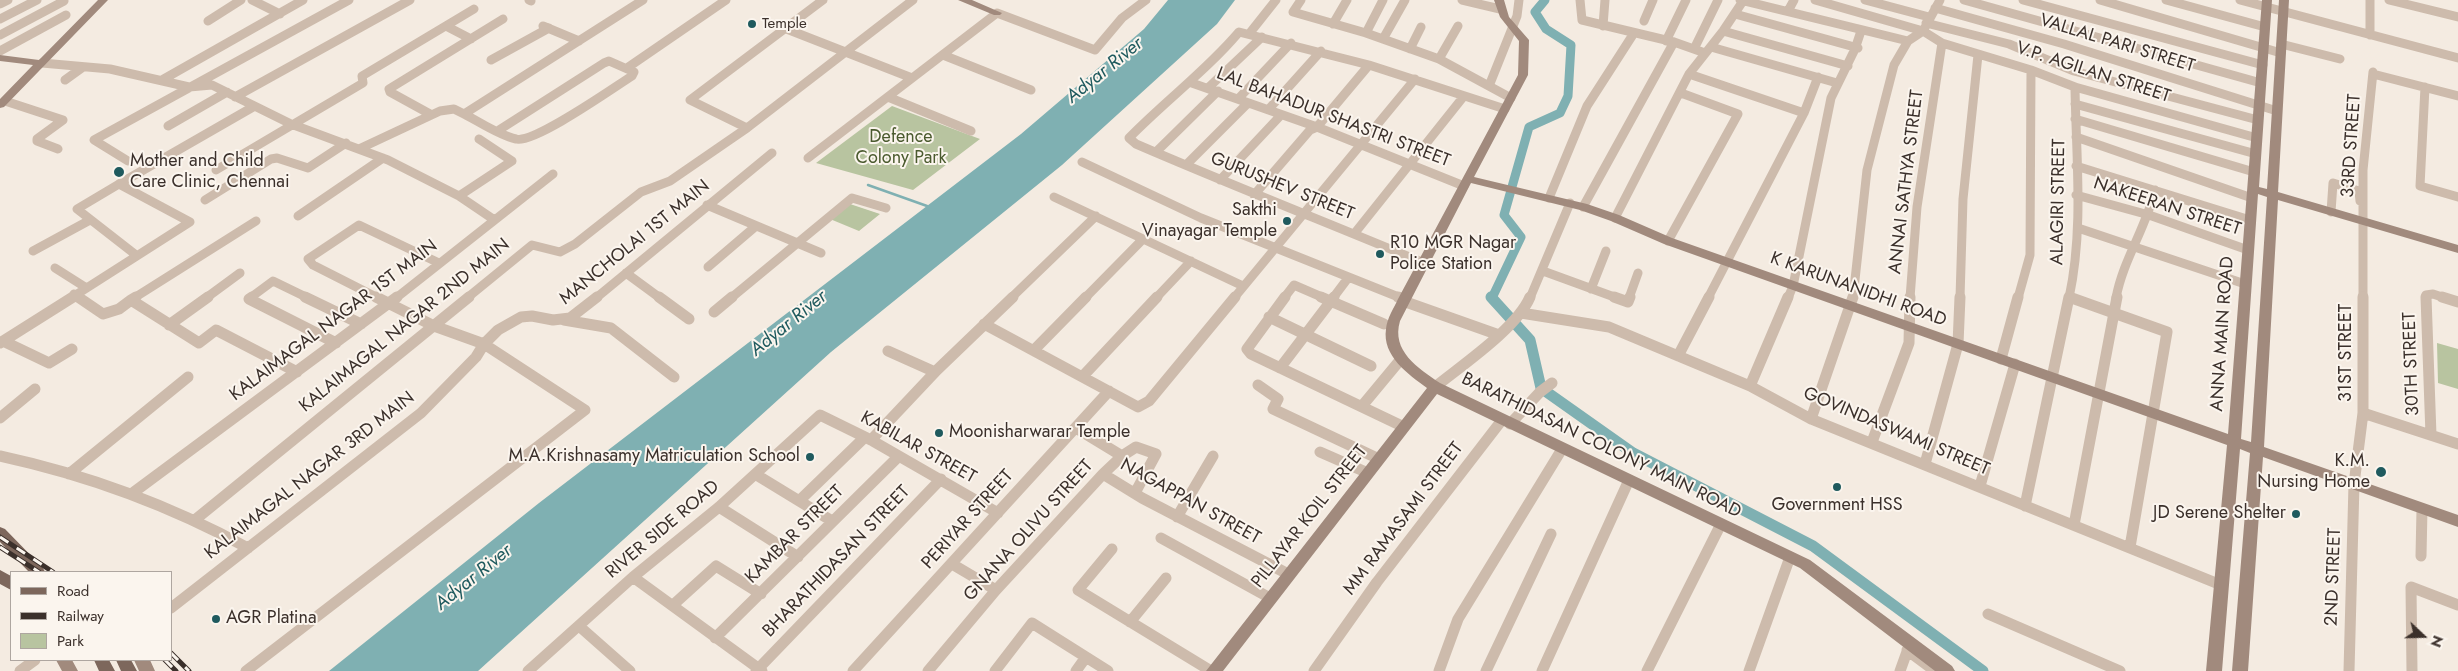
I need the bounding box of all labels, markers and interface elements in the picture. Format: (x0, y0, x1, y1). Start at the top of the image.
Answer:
street label: VALLAL PARI STREET (2037, 10, 2197, 78)
place label: Temple (762, 15, 807, 33)
marker: Temple (746, 18, 758, 30)
water label: Adyar River (1062, 33, 1148, 109)
street label: V.P. AGILAN STREET (2013, 38, 2173, 108)
street label: LAL BAHADUR SHASTRI STREET (1213, 63, 1453, 173)
street label: ANNAI SATHYA STREET (1885, 89, 1929, 275)
street label: 33RD STREET (2338, 93, 2366, 199)
park label: Defence Colony Park (856, 127, 946, 170)
street label: ALAGIRI STREET (2047, 139, 2071, 265)
street label: GURUSHEV STREET (1207, 148, 1357, 226)
place label: Mother and Child Care Clinic, Chennai (130, 151, 290, 193)
marker: Mother and Child Care Clinic, Chennai (112, 165, 126, 179)
street label: NAKEERAN STREET (2091, 173, 2243, 241)
street label: MANCHOLAI 1ST MAIN (556, 176, 714, 310)
place label: Sakthi Vinayagar Temple (1142, 200, 1277, 242)
marker: Sakthi Vinayagar Temple (1281, 215, 1293, 227)
place label: R10 MGR Nagar Police Station (1390, 233, 1516, 276)
street label: KALAIMAGAL NAGAR 2ND MAIN (295, 234, 515, 418)
street label: KALAIMAGAL NAGAR 1ST MAIN (226, 236, 442, 406)
marker: R10 MGR Nagar Police Station (1374, 248, 1386, 260)
street label: K KARUNANIDHI ROAD (1767, 248, 1949, 332)
street label: ANNA MAIN ROAD (2207, 256, 2239, 412)
water label: Adyar River (746, 286, 832, 362)
street label: 31ST STREET (2336, 304, 2358, 402)
street label: 30TH STREET (2399, 312, 2425, 416)
street label: BARATHIDASAN COLONY MAIN ROAD (1458, 369, 1744, 523)
street label: GOVINDASWAMI STREET (1800, 383, 1992, 481)
street label: KALAIMAGAL NAGAR 3RD MAIN (201, 387, 419, 565)
street label: KABILAR STREET (856, 407, 980, 489)
place label: Moonisharwarar Temple (949, 422, 1130, 444)
marker: Moonisharwarar Temple (933, 427, 945, 439)
street label: MM RAMASAMI STREET (1340, 438, 1468, 600)
street label: PILLAYAR KOIL STREET (1248, 441, 1372, 593)
place label: M.A.Krishnasamy Matriculation School (509, 446, 800, 468)
marker: M.A.Krishnasamy Matriculation School (804, 451, 816, 463)
place label: K.M. Nursing Home (2257, 451, 2370, 494)
street label: NAGAPPAN STREET (1116, 455, 1264, 549)
street label: GNANA OLIVU STREET (960, 456, 1098, 606)
marker: K.M. Nursing Home (2374, 465, 2388, 479)
street label: PERIYAR STREET (918, 466, 1018, 574)
street label: RIVER SIDE ROAD (602, 476, 724, 584)
street label: KAMBAR STREET (741, 481, 849, 589)
marker: Government HSS (1831, 481, 1843, 493)
street label: BHARATHIDASAN STREET (759, 482, 915, 642)
place label: Government HSS (1771, 495, 1903, 517)
place label: JD Serene Shelter (2153, 503, 2286, 525)
marker: JD Serene Shelter (2290, 508, 2302, 520)
street label: 2ND STREET (2321, 527, 2347, 627)
water label: Adyar River (431, 540, 517, 616)
legend (10, 571, 172, 661)
text: Road (57, 580, 89, 602)
text: Railway (57, 605, 104, 627)
place label: AGR Platina (226, 608, 317, 630)
north arrow (2398, 611, 2448, 661)
marker: AGR Platina (210, 613, 222, 625)
text: Park (57, 630, 84, 652)
text: N (2426, 633, 2448, 650)

